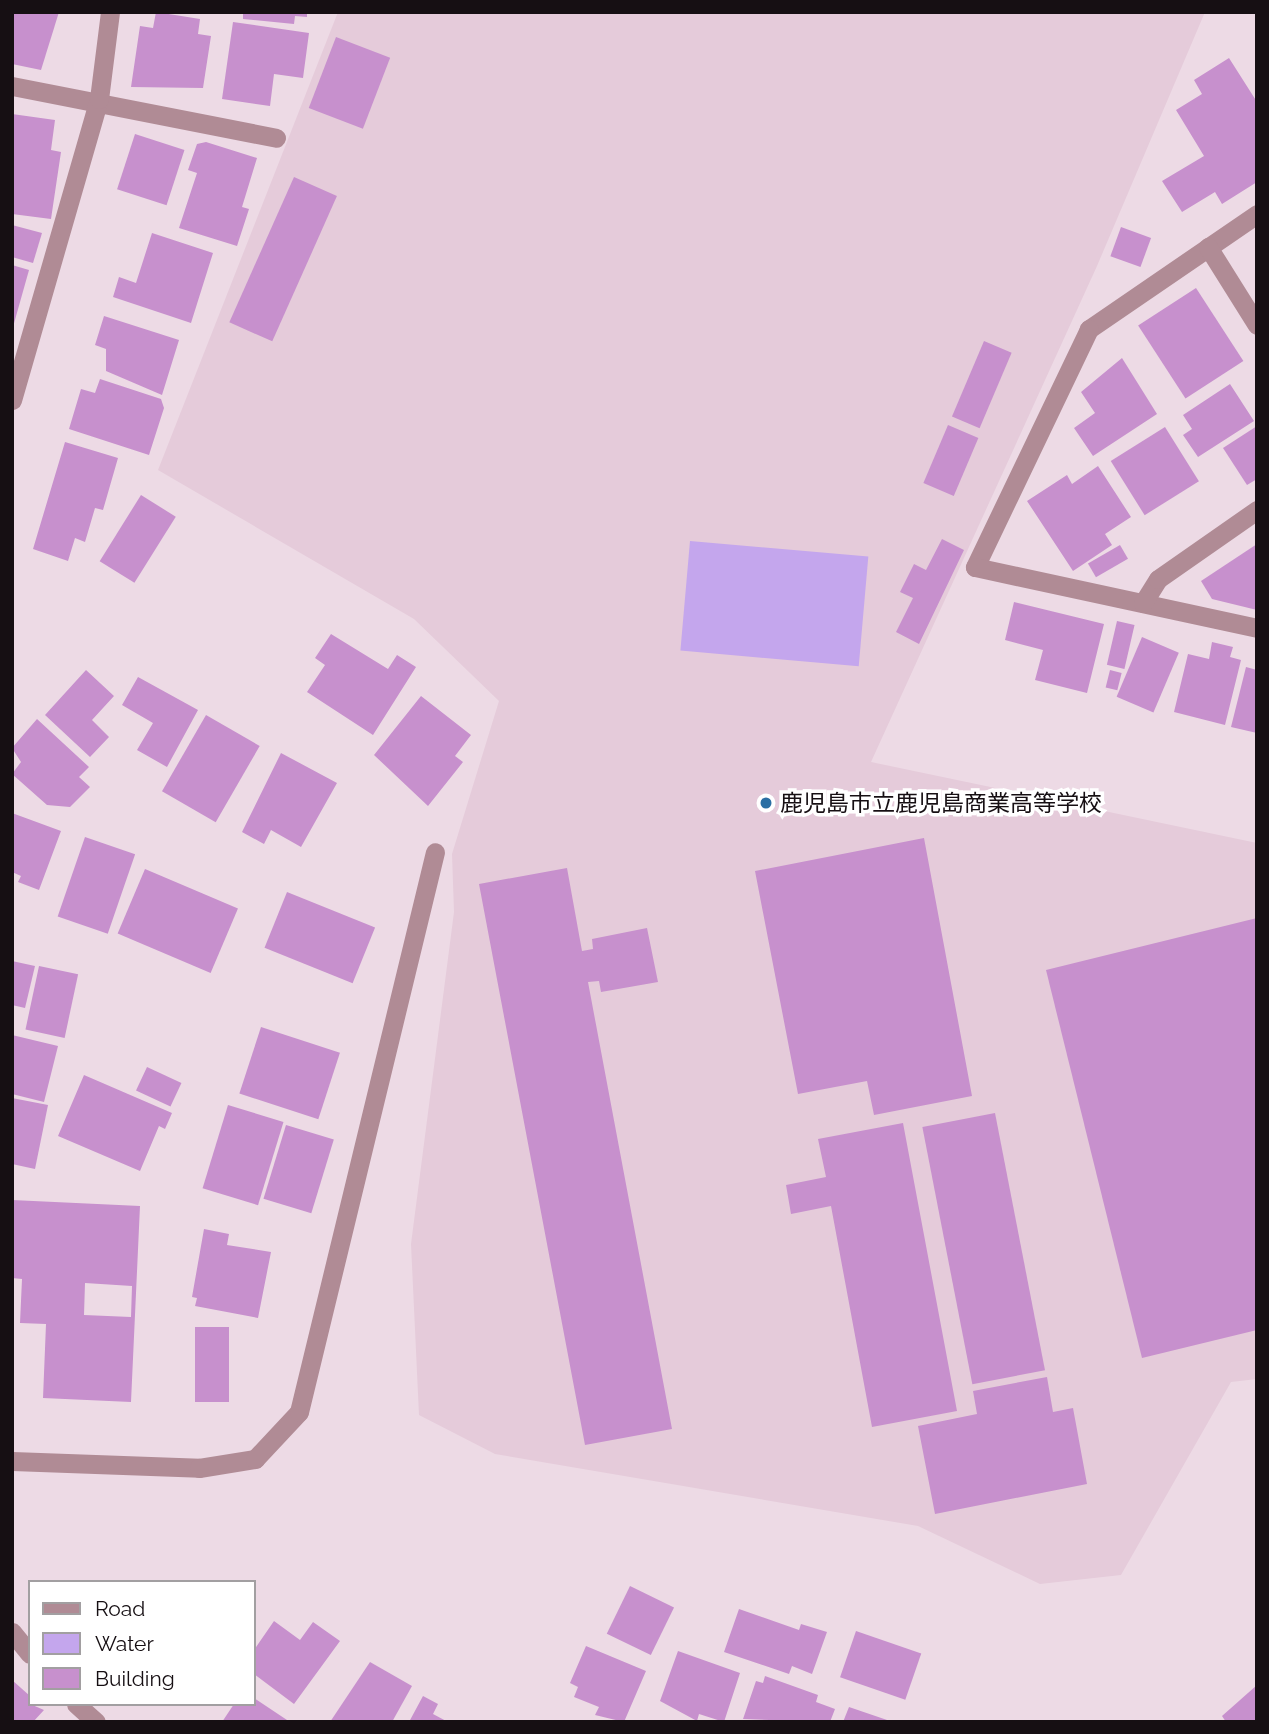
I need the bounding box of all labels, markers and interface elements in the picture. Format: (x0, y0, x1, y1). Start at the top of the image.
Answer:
place label: 鹿児島市立鹿児島商業高等学校 (780, 789, 1102, 817)
marker: 鹿児島市立鹿児島商業高等学校 (758, 795, 774, 811)
legend (28, 1580, 256, 1706)
text: Road (95, 1596, 145, 1621)
text: Water (95, 1631, 154, 1656)
text: Building (95, 1666, 175, 1691)

